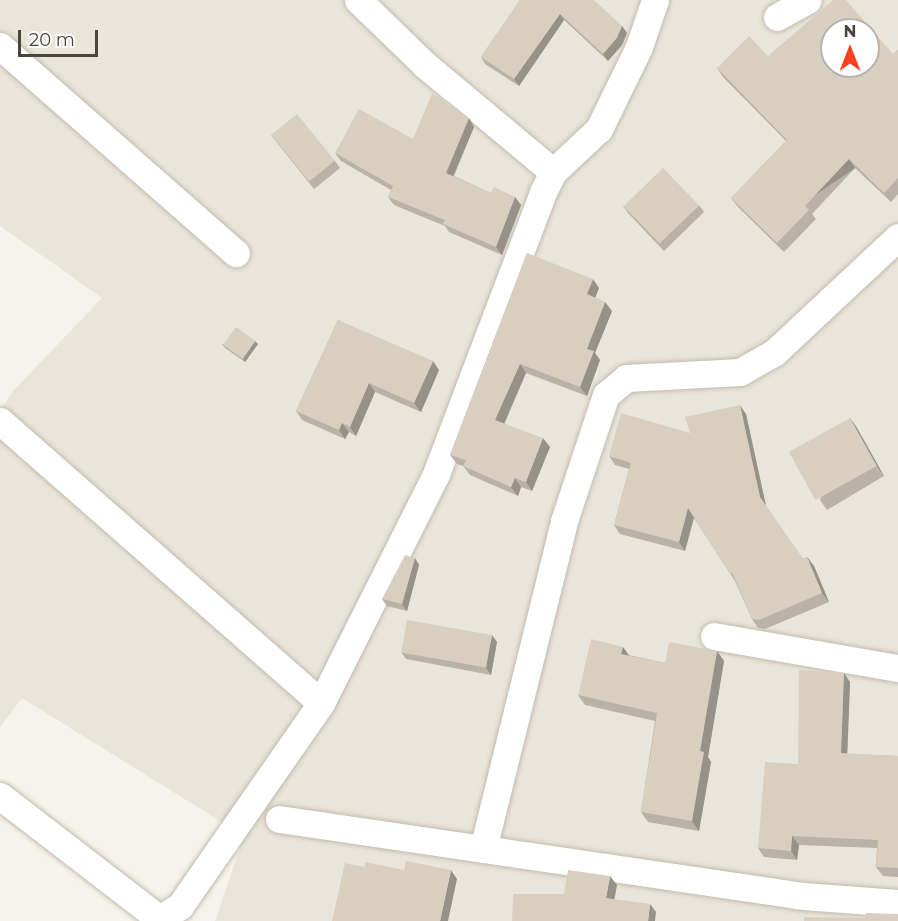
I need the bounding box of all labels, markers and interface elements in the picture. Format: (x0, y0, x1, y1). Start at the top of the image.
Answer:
scale bar (21, 18, 100, 56)
north arrow (820, 18, 880, 78)
text: N (844, 22, 856, 41)
text: 20 m (29, 29, 75, 51)

